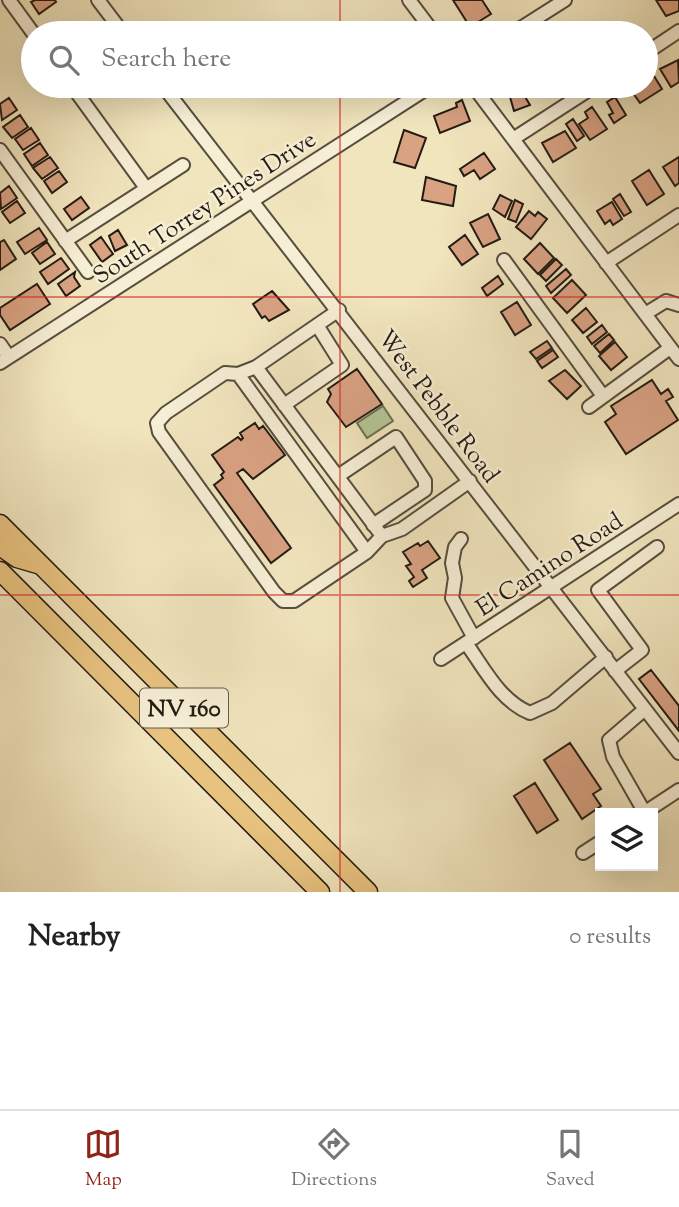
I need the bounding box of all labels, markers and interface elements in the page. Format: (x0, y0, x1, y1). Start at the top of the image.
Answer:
search box (21, 21, 658, 98)
icon: search (45, 41, 83, 79)
text: Search here (101, 41, 231, 78)
street label: South Torrey Pines Drive (87, 124, 323, 294)
street label: West Pebble Road (368, 323, 507, 491)
street label: El Camino Road (470, 505, 631, 626)
road number: NV 160 (140, 688, 228, 728)
map controls (595, 808, 658, 871)
button: layers (595, 808, 658, 871)
text: Nearby (28, 916, 120, 959)
text: 0 results (569, 921, 651, 954)
tab: Map (84, 1125, 122, 1194)
tab: Directions (291, 1125, 377, 1194)
tab: Saved (546, 1125, 595, 1194)

